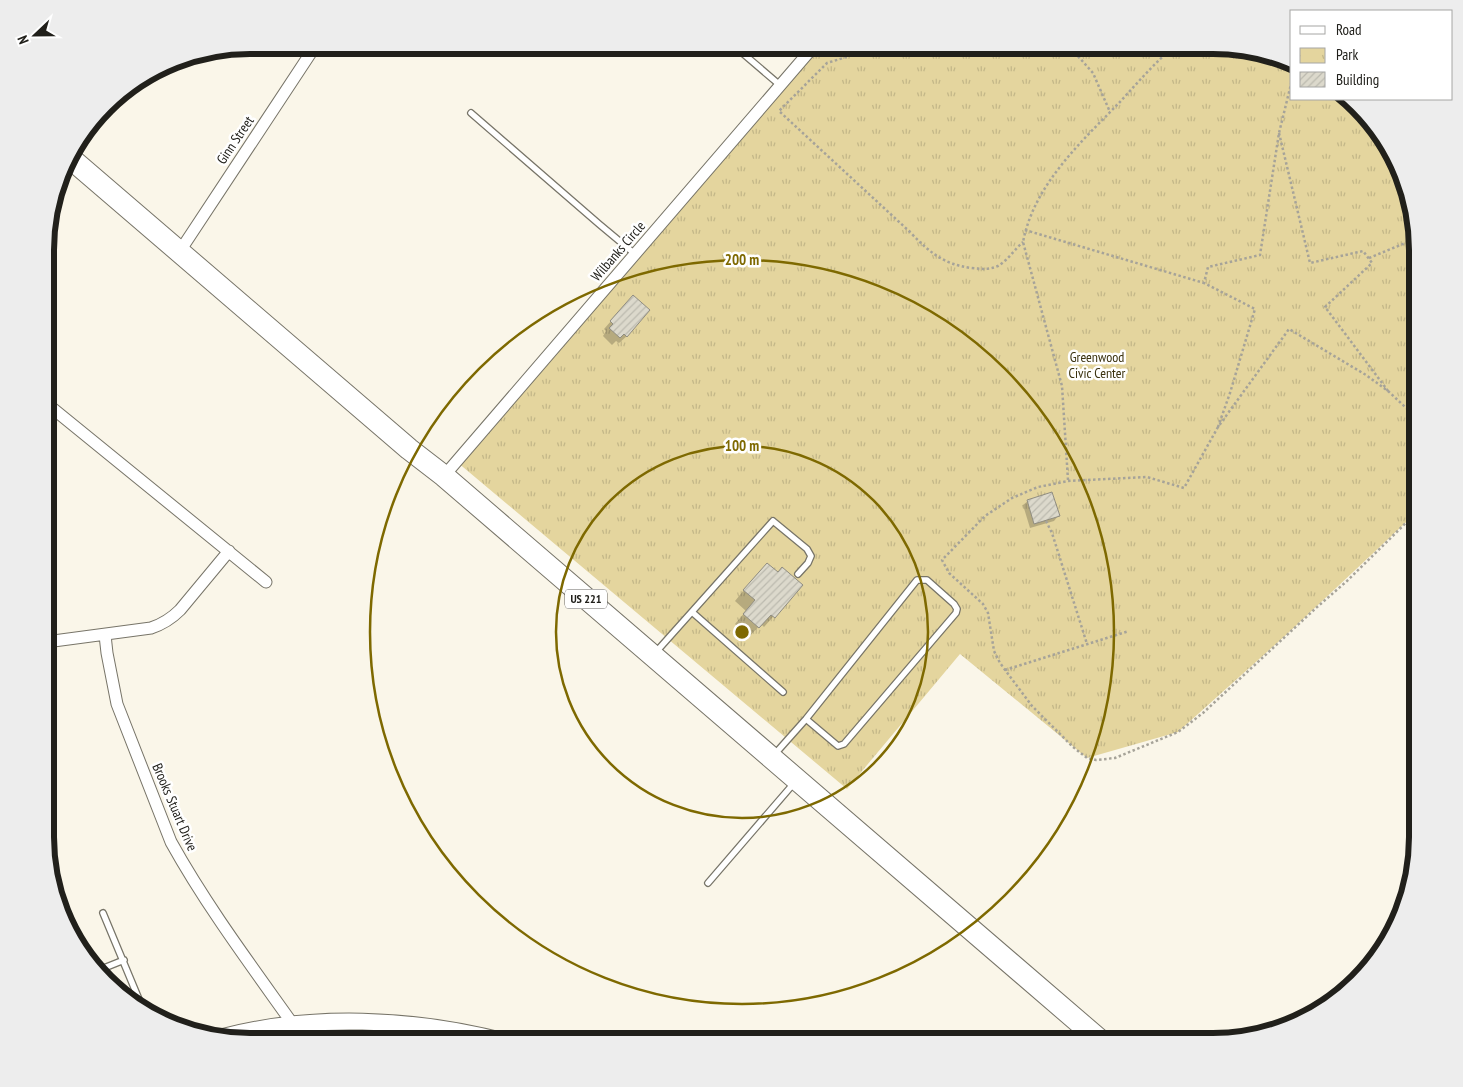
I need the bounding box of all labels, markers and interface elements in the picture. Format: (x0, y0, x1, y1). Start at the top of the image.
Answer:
north arrow (10, 10, 60, 60)
legend (1290, 10, 1453, 100)
text: Road (1336, 20, 1362, 39)
text: N (13, 33, 33, 47)
text: Park (1336, 45, 1358, 64)
text: Building (1336, 70, 1379, 89)
street label: Ginn Street (212, 112, 258, 167)
street label: Wilbanks Circle (587, 217, 649, 285)
text: 200 m (725, 250, 759, 269)
park label: Greenwood Civic Center (1069, 348, 1126, 382)
text: 100 m (725, 436, 759, 455)
road number: US 221 (565, 590, 607, 608)
centre of rings (733, 623, 751, 641)
street label: Brooks Stuart Drive (148, 760, 202, 854)

